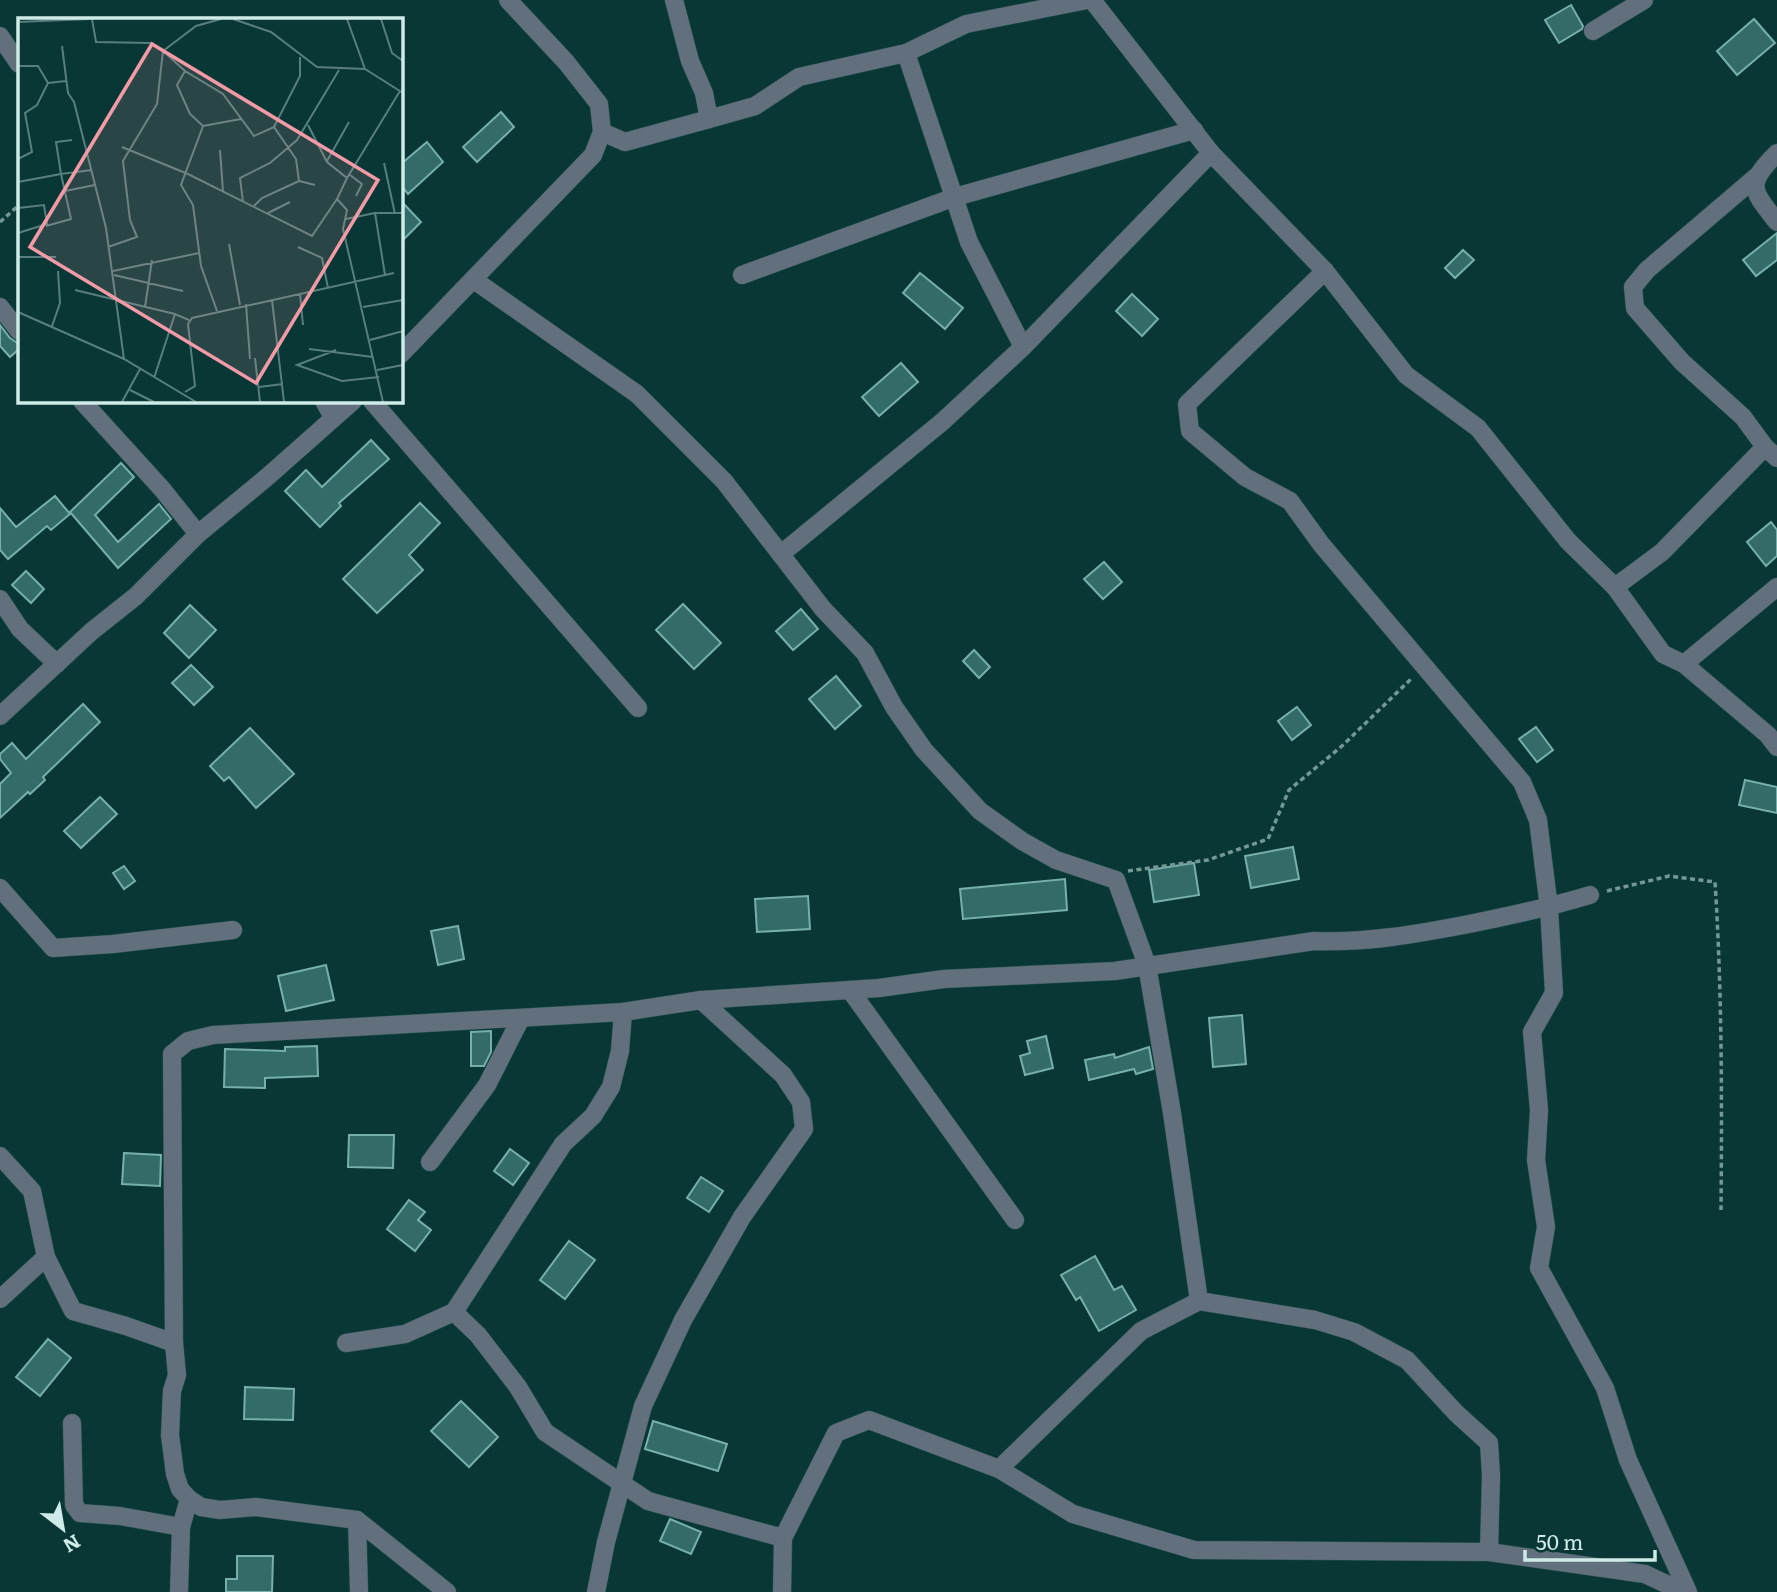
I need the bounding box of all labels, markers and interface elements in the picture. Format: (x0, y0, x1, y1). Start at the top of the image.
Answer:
inset map (18, 18, 402, 402)
north arrow (28, 1494, 98, 1564)
scale bar (1525, 1518, 1654, 1562)
text: 50 m (1536, 1525, 1583, 1556)
text: N (58, 1528, 86, 1561)

